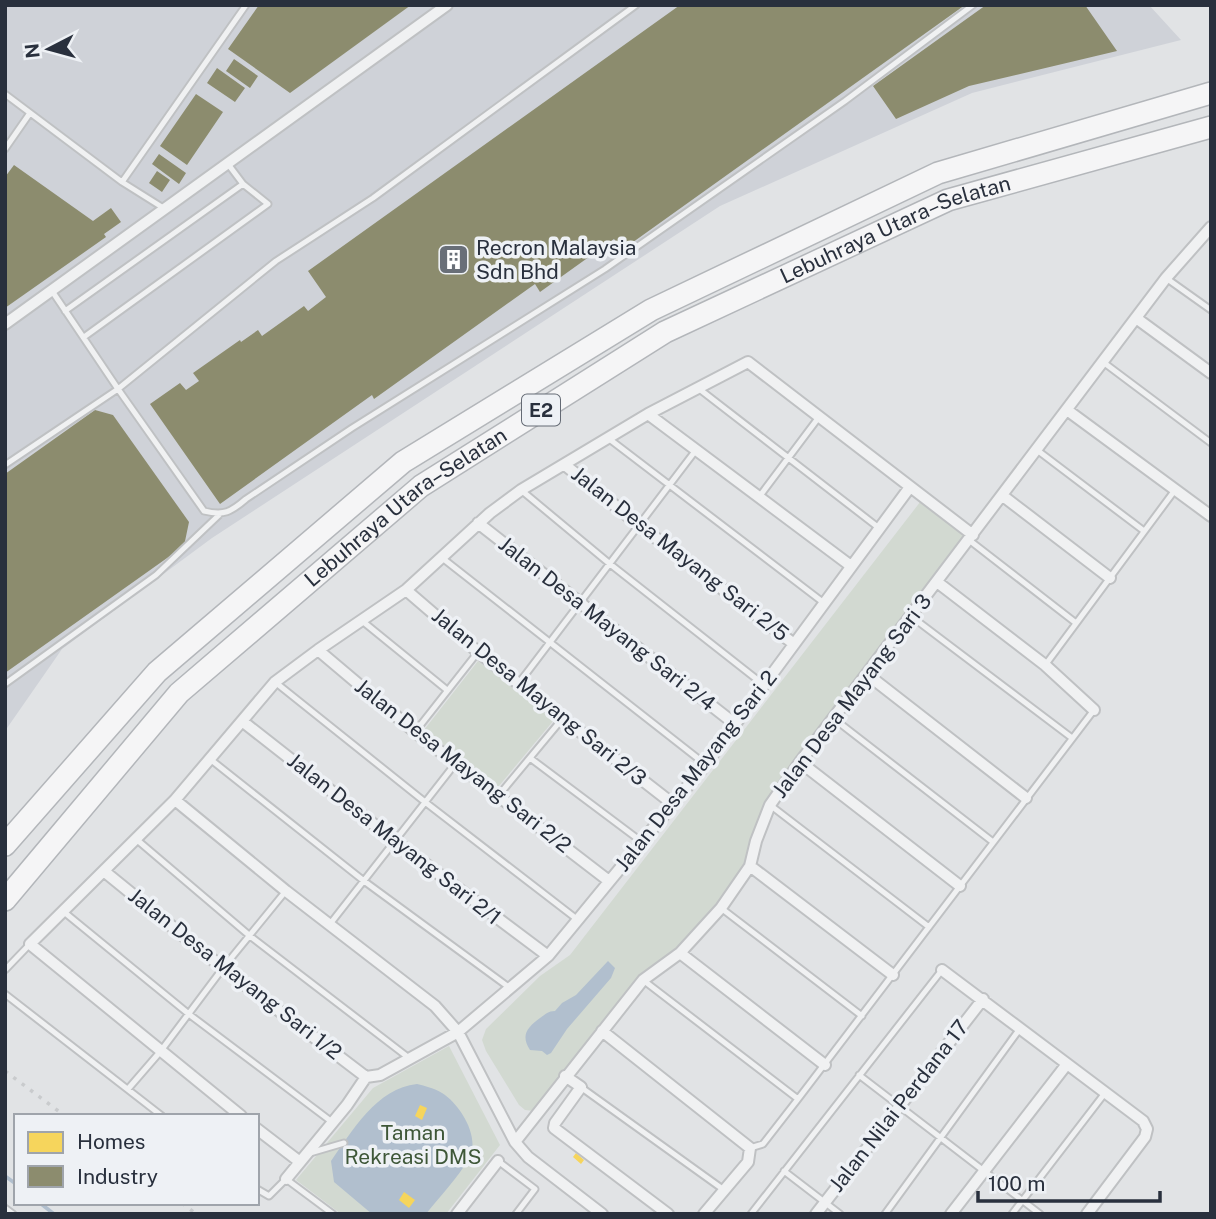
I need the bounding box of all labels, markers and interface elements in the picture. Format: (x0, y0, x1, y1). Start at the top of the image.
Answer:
north arrow (14, 14, 84, 84)
text: N (20, 42, 44, 59)
street label: Lebuhraya Utara–Selatan (776, 170, 1013, 289)
place label: Recron Malaysia Sdn Bhd (476, 235, 636, 284)
building icon: Recron Malaysia Sdn Bhd (436, 243, 470, 277)
road number: E2 (522, 394, 560, 426)
street label: Lebuhraya Utara–Selatan (299, 422, 511, 592)
street label: Jalan Desa Mayang Sari 2/5 (567, 461, 794, 646)
street label: Jalan Desa Mayang Sari 2/4 (494, 531, 721, 716)
street label: Jalan Desa Mayang Sari 3 (767, 589, 936, 803)
street label: Jalan Desa Mayang Sari 2/3 (427, 602, 652, 791)
street label: Jalan Desa Mayang Sari 2 (609, 665, 782, 876)
street label: Jalan Desa Mayang Sari 2/2 (350, 673, 577, 858)
street label: Jalan Desa Mayang Sari 2/1 (283, 748, 506, 930)
street label: Jalan Desa Mayang Sari 1/2 (124, 883, 347, 1065)
street label: Jalan Nilai Perdana 17 (824, 1015, 974, 1197)
legend (14, 1114, 259, 1205)
park label: Taman Rekreasi DMS (344, 1120, 482, 1169)
text: Homes (77, 1129, 145, 1154)
scale bar (978, 1160, 1160, 1204)
text: Industry (77, 1164, 158, 1189)
text: 100 m (988, 1171, 1045, 1196)

